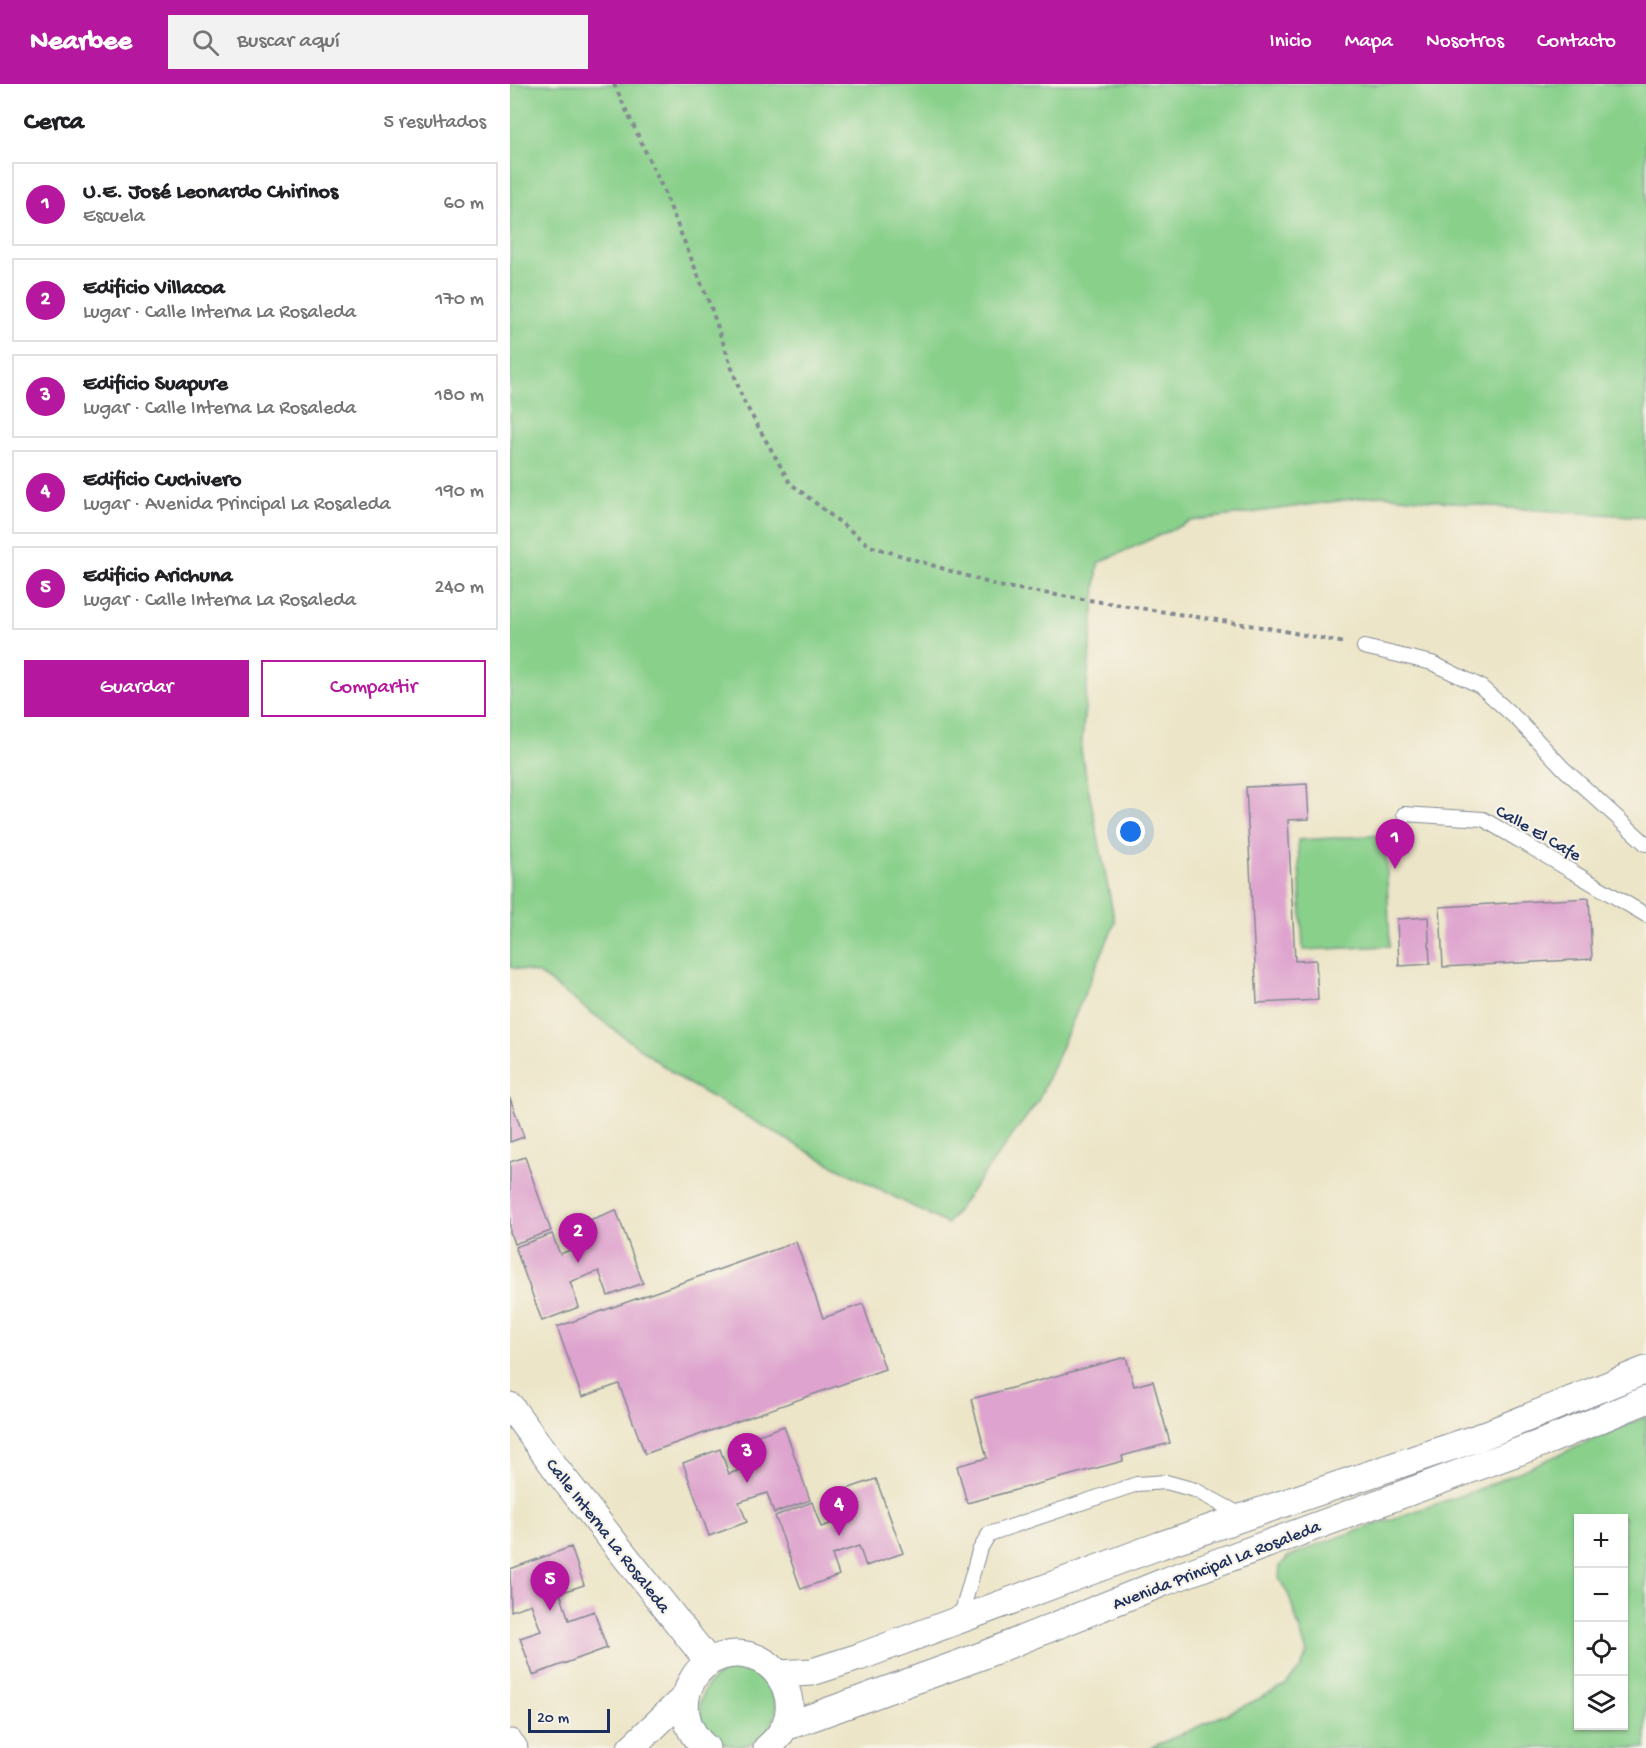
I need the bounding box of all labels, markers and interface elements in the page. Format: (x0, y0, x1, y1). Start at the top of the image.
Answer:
search box (168, 15, 588, 69)
text: Nearbee (30, 26, 132, 59)
icon: search (189, 26, 222, 59)
text: Buscar aquí (237, 29, 340, 55)
text: Inicio (1270, 30, 1312, 55)
text: Mapa (1345, 30, 1393, 55)
text: Nosotros (1426, 30, 1504, 55)
text: Contacto (1537, 30, 1616, 55)
text: Cerca (24, 108, 84, 139)
text: 5 resultados (383, 112, 486, 135)
text: U.E. José Leonardo Chirinos (83, 180, 338, 206)
text: 1 (41, 193, 50, 216)
text: 60 m (444, 193, 484, 216)
text: Escuela (83, 206, 145, 229)
text: Edificio Villacoa (83, 276, 225, 302)
text: 2 (41, 289, 50, 312)
text: 170 m (435, 289, 484, 312)
text: Lugar · Calle Interna La Rosaleda (83, 302, 356, 325)
text: Edificio Suapure (83, 372, 228, 398)
text: 3 (40, 385, 51, 408)
text: 180 m (435, 385, 484, 408)
text: Lugar · Calle Interna La Rosaleda (83, 398, 356, 421)
text: Edificio Cuchivero (83, 468, 241, 494)
text: 4 (41, 481, 50, 504)
text: 190 m (436, 481, 484, 504)
text: Lugar · Avenida Principal La Rosaleda (83, 494, 391, 517)
text: Edificio Arichuna (83, 564, 233, 590)
text: 5 (40, 577, 51, 600)
text: 240 m (434, 577, 484, 600)
text: Lugar · Calle Interna La Rosaleda (83, 590, 356, 613)
button: Guardar (24, 660, 249, 717)
button: Compartir (261, 660, 486, 717)
street label: Calle El Cafe (1491, 801, 1585, 867)
your location (1116, 817, 1145, 846)
pin: 1 (1376, 820, 1414, 869)
pin: 2 (558, 1214, 598, 1263)
pin: 3 (728, 1434, 766, 1483)
street label: Calle Interna La Rosaleda (540, 1455, 674, 1619)
pin: 4 (820, 1486, 858, 1536)
map controls (1574, 1514, 1628, 1730)
button: + (1574, 1514, 1628, 1568)
street label: Avenida Principal La Rosaleda (1110, 1517, 1325, 1616)
pin: 5 (530, 1562, 570, 1611)
button: − (1574, 1568, 1628, 1622)
button: locate (1574, 1622, 1628, 1676)
button: layers (1574, 1676, 1628, 1730)
scale bar (528, 1706, 610, 1734)
text: 20 m (537, 1710, 569, 1729)

